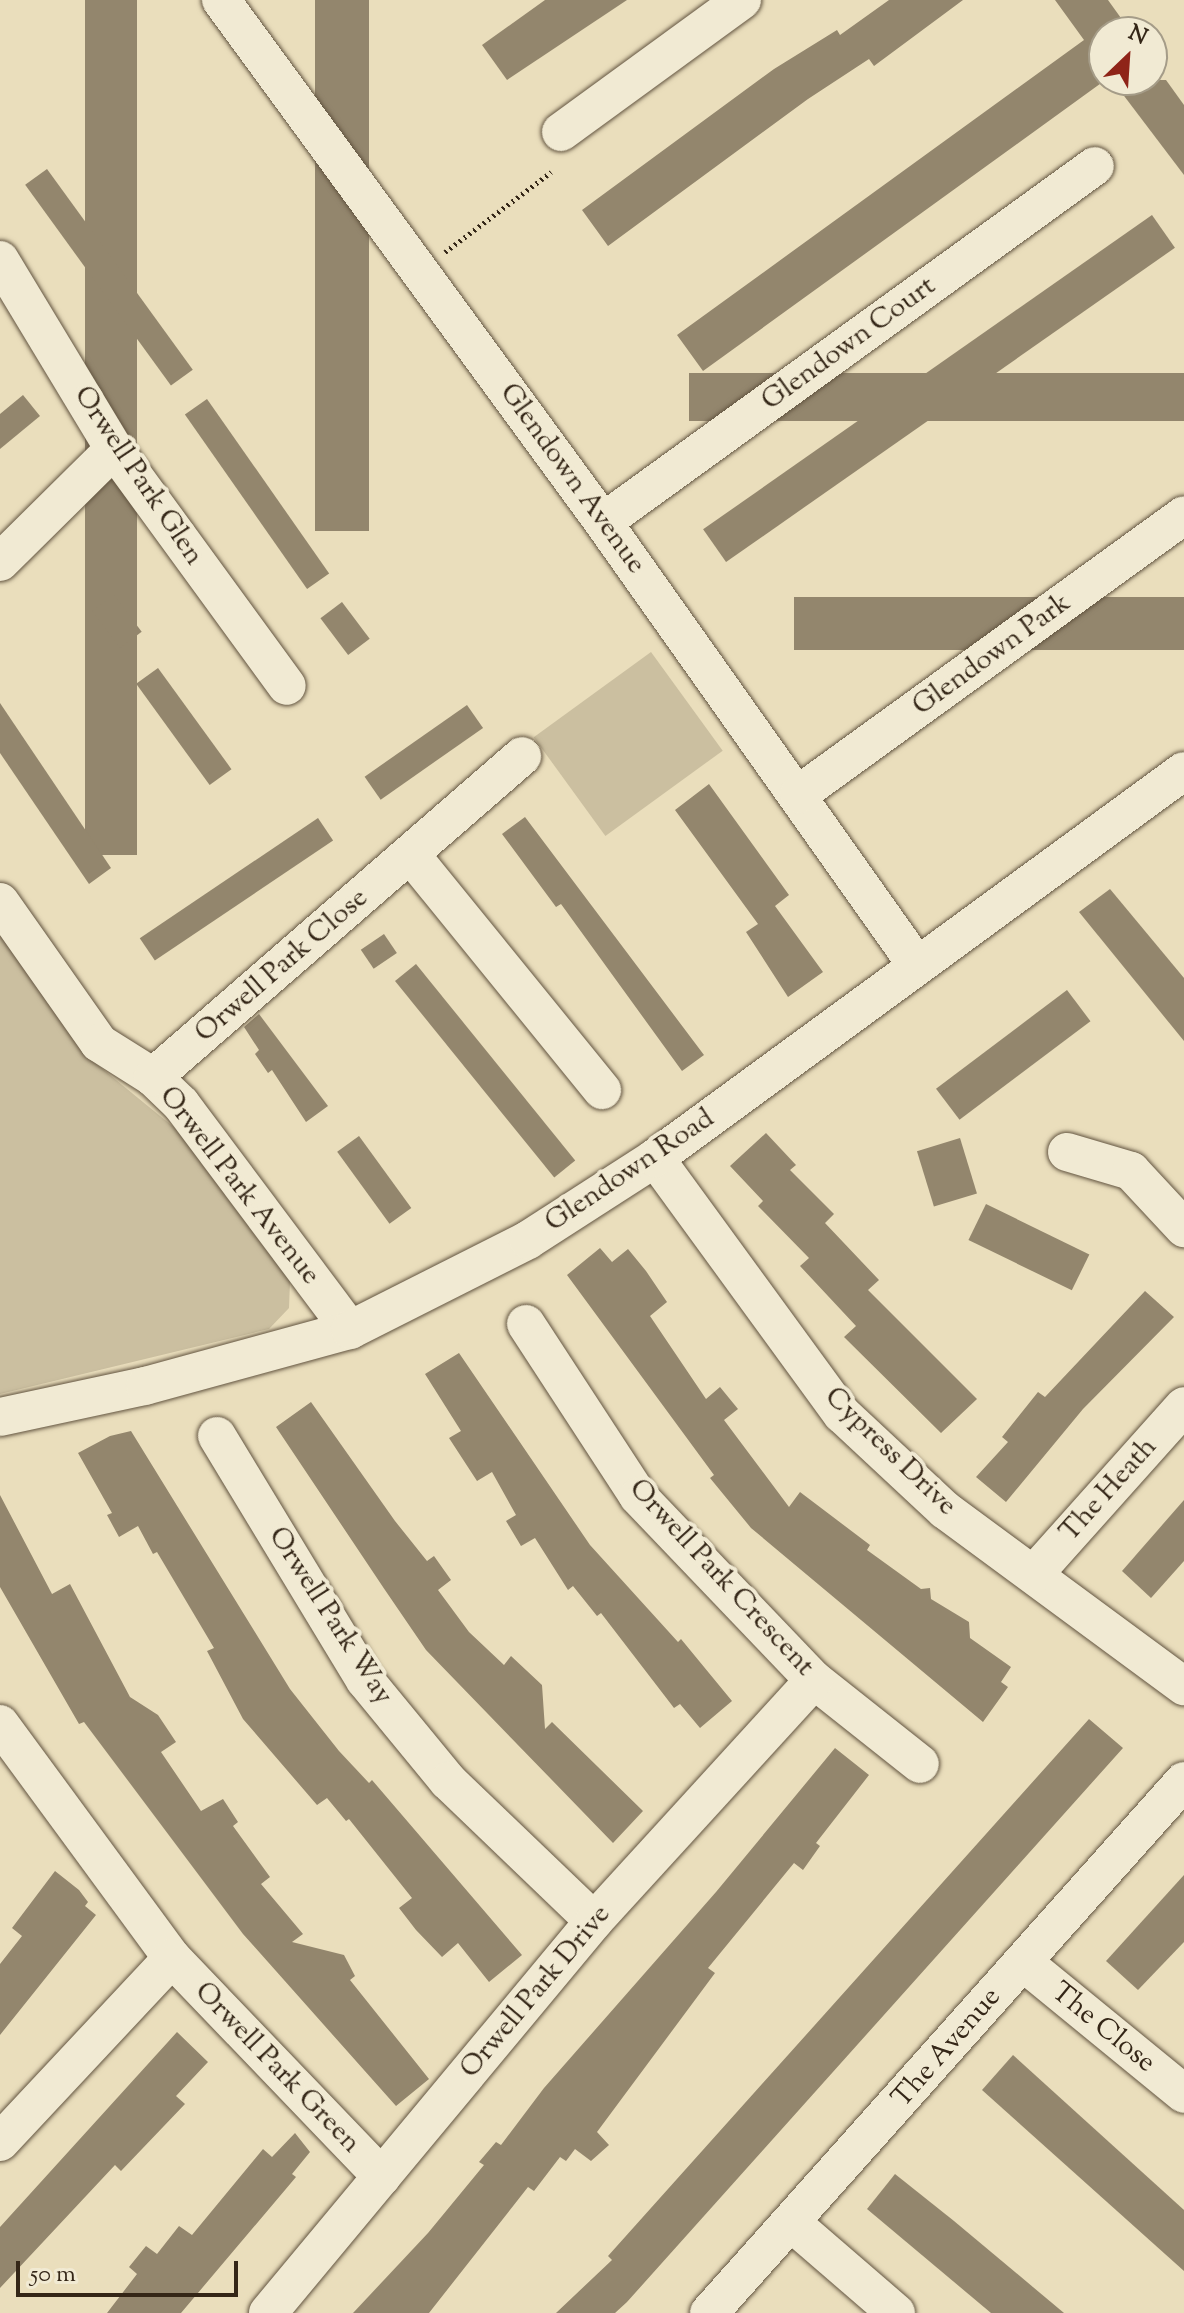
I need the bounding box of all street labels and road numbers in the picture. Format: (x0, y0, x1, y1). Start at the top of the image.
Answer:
street label: Glendown Court (756, 270, 942, 418)
street label: Glendown Avenue (492, 377, 652, 581)
street label: Orwell Park Glen (66, 380, 210, 572)
street label: Glendown Park (907, 587, 1077, 723)
street label: Orwell Park Close (189, 882, 375, 1050)
street label: Orwell Park Avenue (151, 1080, 327, 1292)
street label: Glendown Road (539, 1102, 721, 1240)
street label: Cypress Drive (817, 1381, 963, 1523)
street label: The Heath (1053, 1431, 1165, 1549)
street label: Orwell Park Crescent (621, 1473, 821, 1683)
street label: Orwell Park Way (260, 1521, 400, 1711)
street label: Orwell Park Drive (454, 1899, 618, 2085)
street label: Orwell Park Green (187, 1976, 367, 2160)
street label: The Close (1044, 1976, 1162, 2080)
street label: The Avenue (886, 1981, 1008, 2115)

